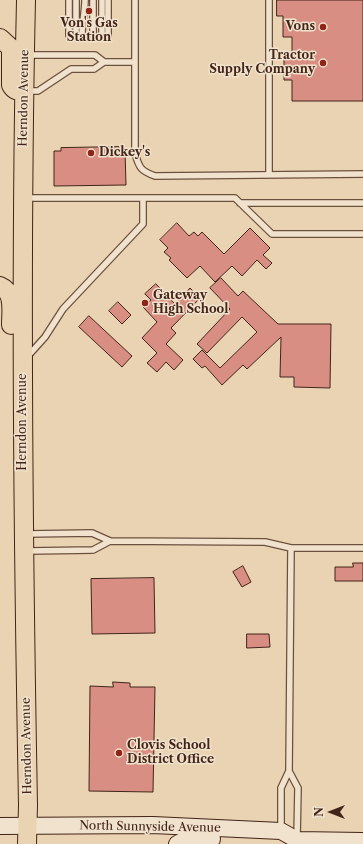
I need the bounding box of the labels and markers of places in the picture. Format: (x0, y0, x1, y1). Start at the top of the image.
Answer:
marker: Von's Gas Station (84, 6, 94, 16)
place label: Von's Gas Station (60, 17, 118, 45)
place label: Vons (285, 20, 315, 34)
marker: Vons (318, 22, 328, 32)
place label: Tractor Supply Company (209, 49, 315, 77)
marker: Tractor Supply Company (318, 58, 328, 68)
place label: Dickey's (99, 146, 150, 160)
marker: Dickey's (86, 148, 96, 158)
place label: Gateway High School (153, 289, 228, 317)
marker: Gateway High School (140, 298, 150, 308)
place label: Clovis School District Office (127, 739, 214, 767)
marker: Clovis School District Office (114, 748, 124, 758)

